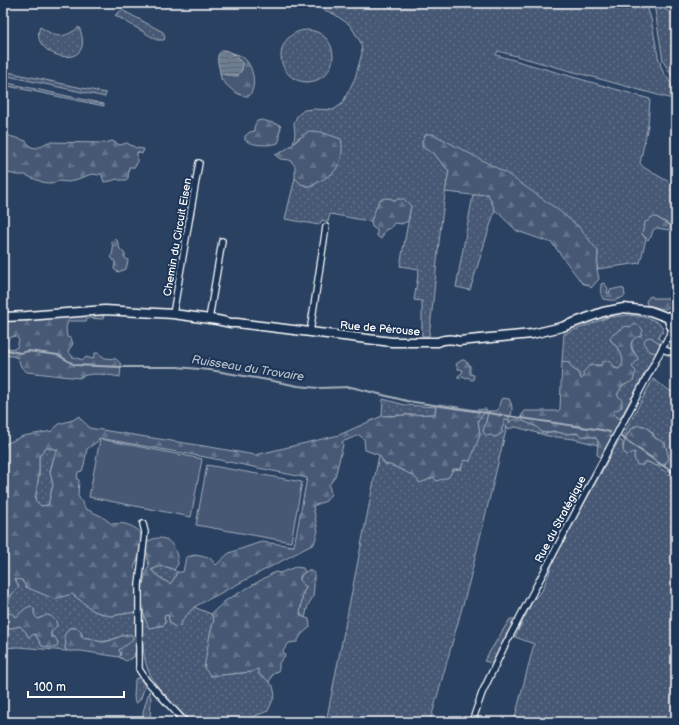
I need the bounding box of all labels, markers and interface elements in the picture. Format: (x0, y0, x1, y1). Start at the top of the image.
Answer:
street label: Chemin du Circuit Eisen (161, 177, 194, 297)
street label: Rue de Pérouse (339, 319, 421, 339)
water label: Ruisseau du Trovaire (191, 352, 305, 385)
street label: Rue du Stratégique (532, 473, 589, 565)
scale bar (28, 673, 124, 699)
text: 100 m (34, 680, 66, 695)

